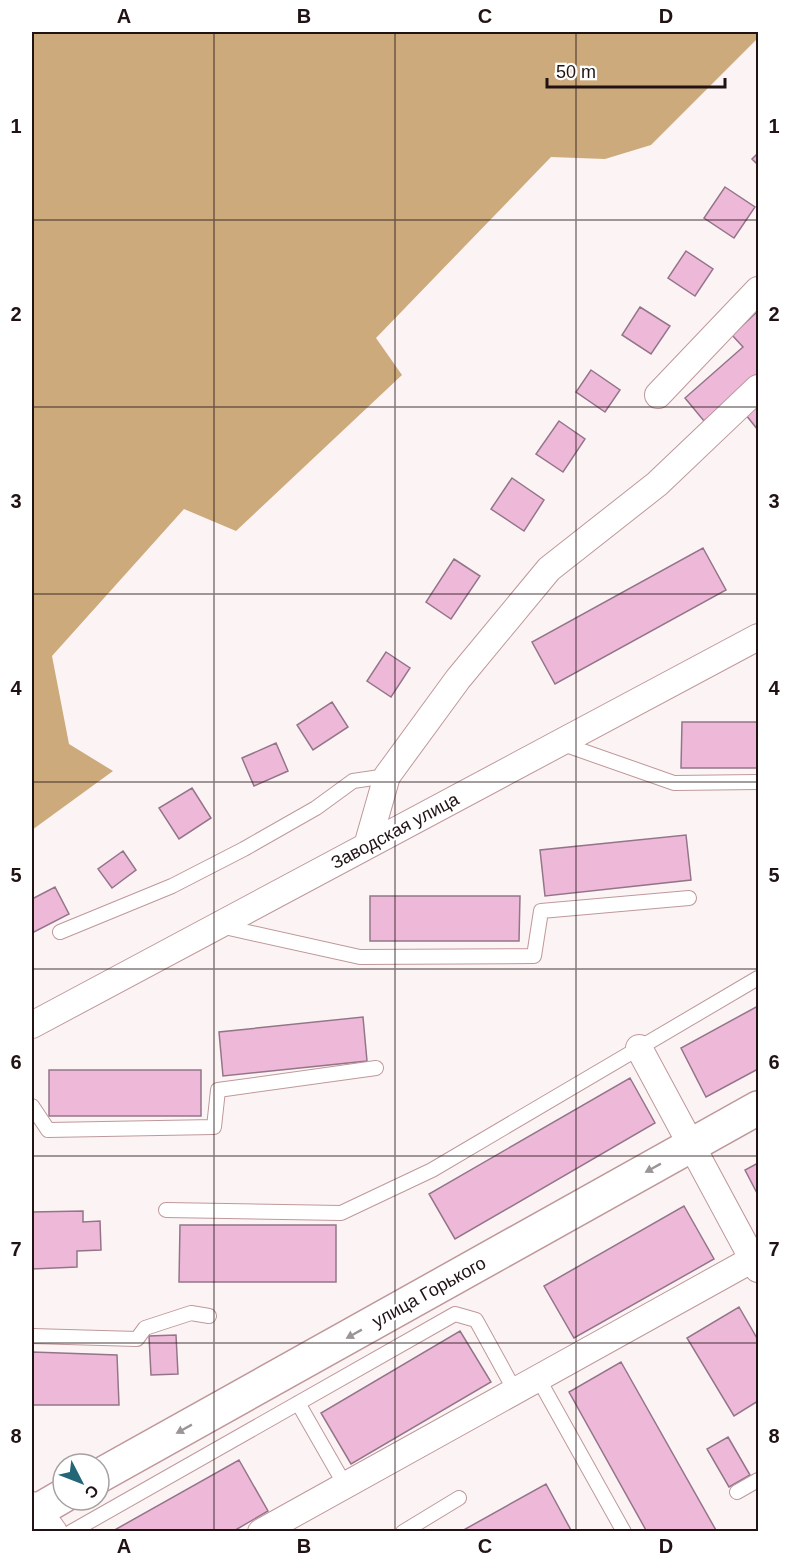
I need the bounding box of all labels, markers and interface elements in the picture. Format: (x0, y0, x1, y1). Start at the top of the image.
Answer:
text: A (117, 5, 131, 27)
text: B (297, 5, 311, 27)
text: C (478, 5, 492, 27)
text: D (659, 5, 673, 27)
scale bar (547, 51, 726, 89)
text: 50 m (556, 62, 596, 82)
text: 1 (10, 115, 22, 137)
text: 1 (768, 115, 780, 137)
text: 2 (10, 303, 22, 325)
text: 2 (768, 303, 780, 325)
text: 3 (10, 490, 22, 512)
text: 3 (768, 490, 780, 512)
text: 4 (10, 677, 22, 699)
text: 4 (768, 677, 780, 699)
street label: Заводская улица (328, 788, 463, 873)
text: 5 (10, 864, 22, 886)
text: 5 (768, 864, 780, 886)
text: 6 (10, 1051, 22, 1073)
text: 6 (768, 1051, 780, 1073)
one-way arrow (644, 1163, 661, 1173)
text: 7 (10, 1238, 22, 1260)
text: 7 (768, 1238, 780, 1260)
street label: улица Горького (369, 1253, 489, 1331)
one-way arrow (345, 1329, 362, 1339)
one-way arrow (175, 1424, 192, 1434)
text: 8 (10, 1425, 22, 1447)
text: 8 (768, 1425, 780, 1447)
north arrow (51, 1452, 111, 1512)
text: С (81, 1482, 102, 1502)
text: A (117, 1535, 131, 1557)
text: B (297, 1535, 311, 1557)
text: C (478, 1535, 492, 1557)
text: D (659, 1535, 673, 1557)

